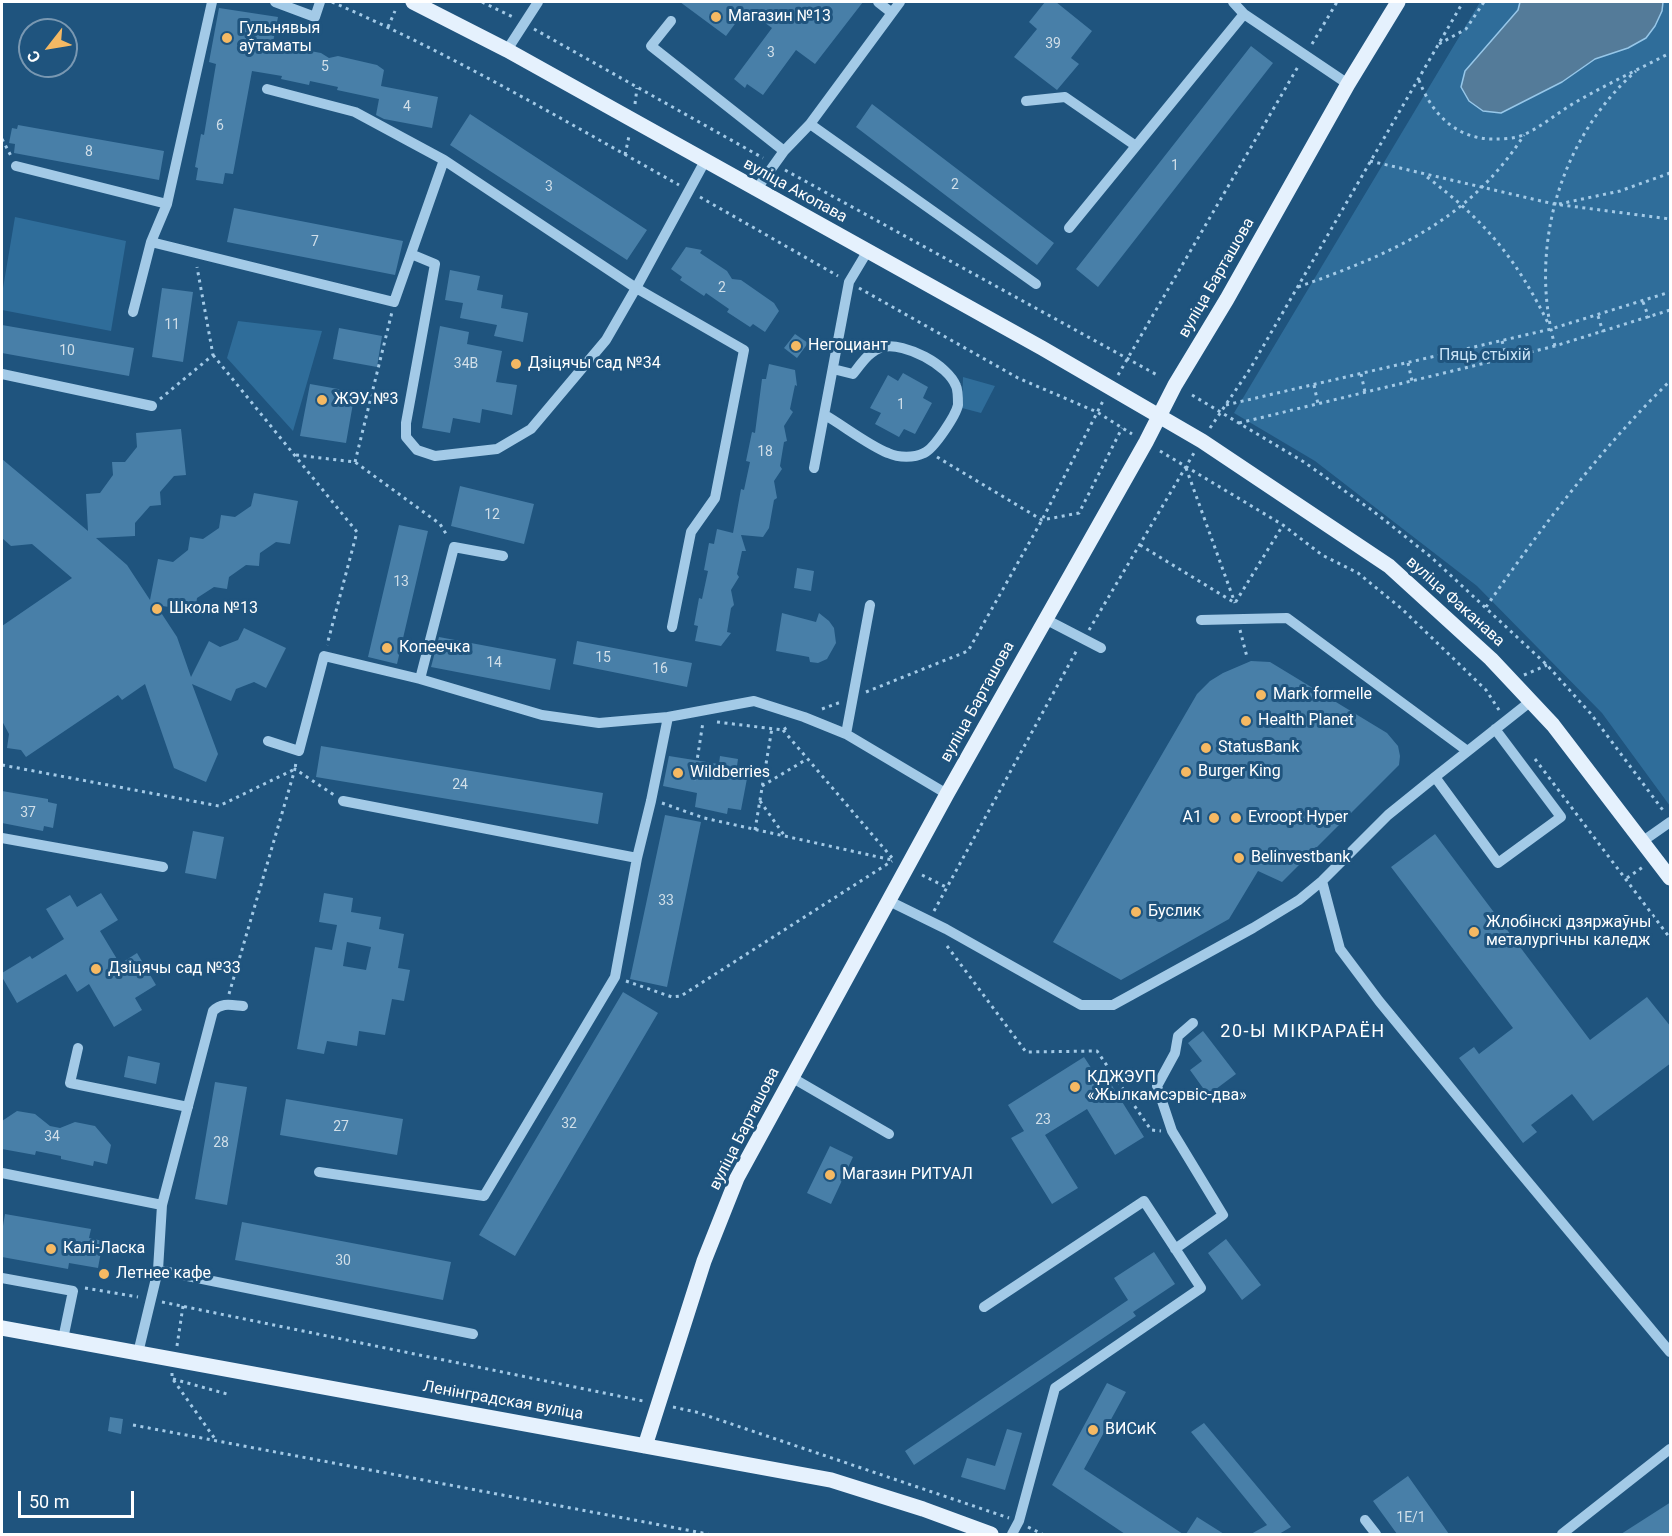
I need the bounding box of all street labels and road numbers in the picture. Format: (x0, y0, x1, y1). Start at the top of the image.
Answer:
street label: вуліца Акопава (740, 155, 850, 227)
street label: вуліца Барташова (1175, 215, 1259, 341)
street label: вуліца Факанава (1402, 553, 1508, 651)
street label: вуліца Барташова (937, 638, 1019, 766)
street label: вуліца Барташова (706, 1065, 784, 1193)
street label: Ленінградская вуліца (421, 1377, 585, 1425)

